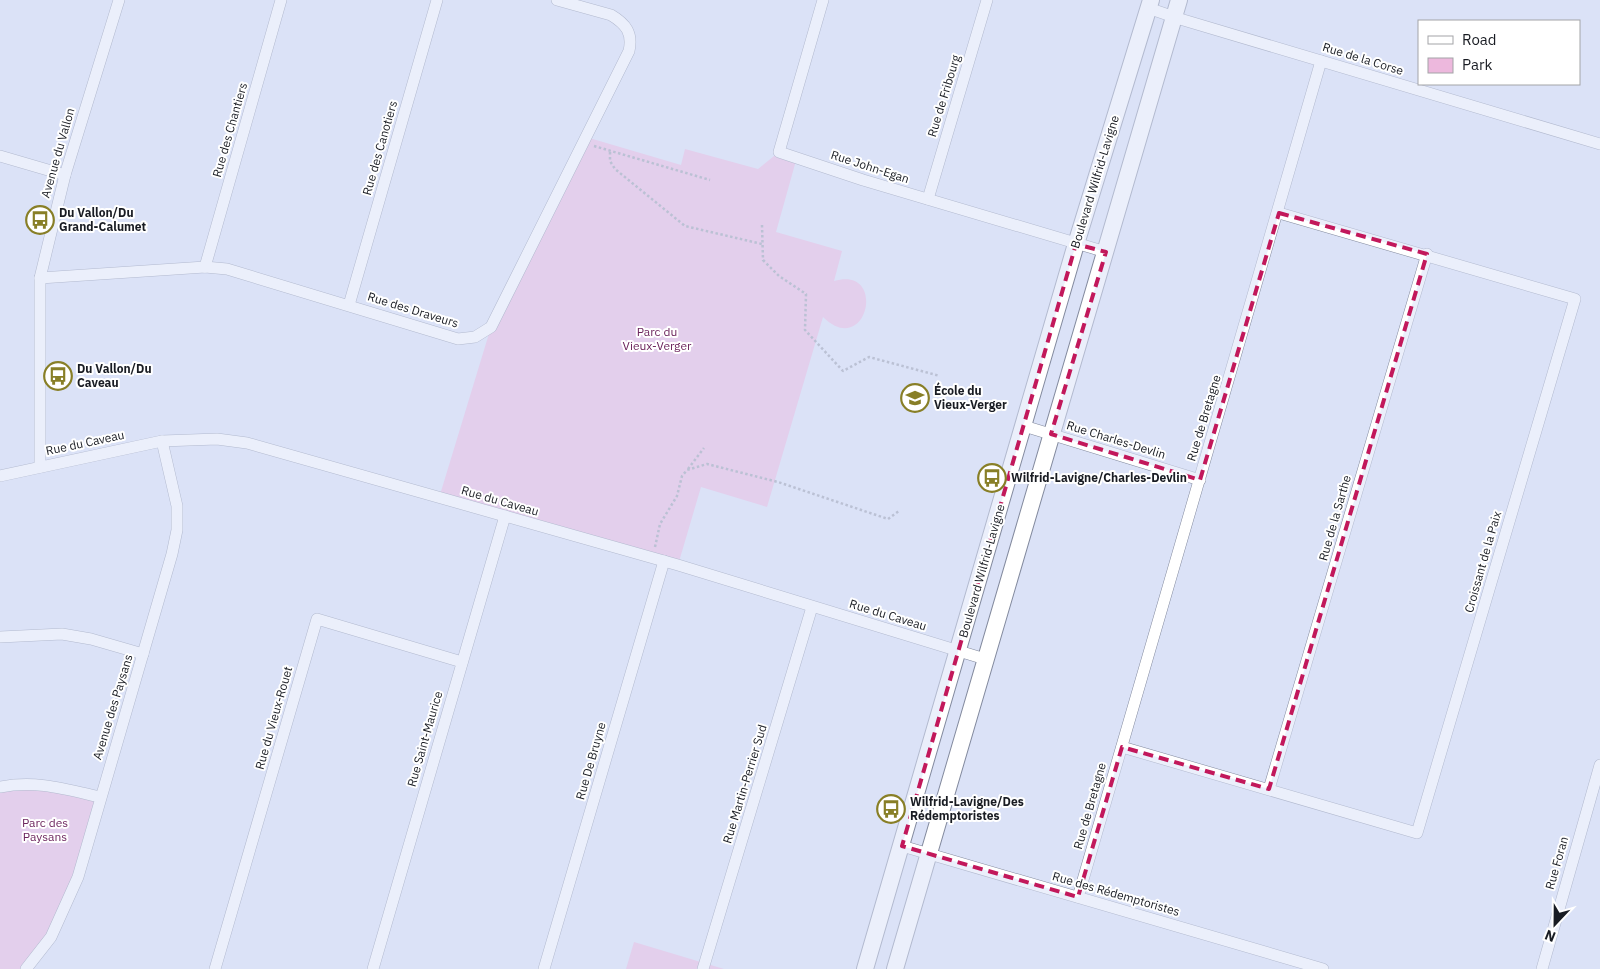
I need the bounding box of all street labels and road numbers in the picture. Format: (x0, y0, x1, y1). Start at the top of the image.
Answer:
street label: Rue de la Corse (1321, 39, 1406, 78)
street label: Rue de Fribourg (924, 52, 963, 139)
street label: Rue des Chantiers (209, 81, 250, 179)
street label: Rue des Canotiers (359, 99, 400, 197)
street label: Avenue du Vallon (38, 106, 78, 200)
street label: Boulevard Wilfrid-Lavigne (1067, 113, 1122, 250)
street label: Rue John-Egan (829, 147, 911, 186)
street label: Rue des Draveurs (366, 289, 461, 331)
street label: Rue de Bretagne (1183, 373, 1224, 463)
street label: Rue Charles-Devlin (1065, 417, 1168, 462)
street label: Rue du Caveau (44, 427, 126, 458)
street label: Rue de la Sarthe (1315, 473, 1354, 562)
street label: Rue du Caveau (460, 482, 541, 519)
street label: Boulevard Wilfrid-Lavigne (955, 502, 1008, 639)
street label: Croissant de la Paix (1461, 509, 1504, 614)
street label: Rue du Caveau (848, 596, 929, 633)
street label: Avenue des Paysans (89, 652, 136, 761)
street label: Rue du Vieux-Rouet (252, 665, 295, 771)
street label: Rue Saint-Maurice (404, 689, 445, 788)
street label: Rue De Bruyne (572, 720, 609, 801)
street label: Rue Martin-Perrier Sud (719, 723, 770, 845)
street label: Rue de Bretagne (1070, 760, 1109, 851)
street label: Rue Foran (1542, 835, 1571, 891)
street label: Rue des Rédemptoristes (1051, 868, 1182, 919)

